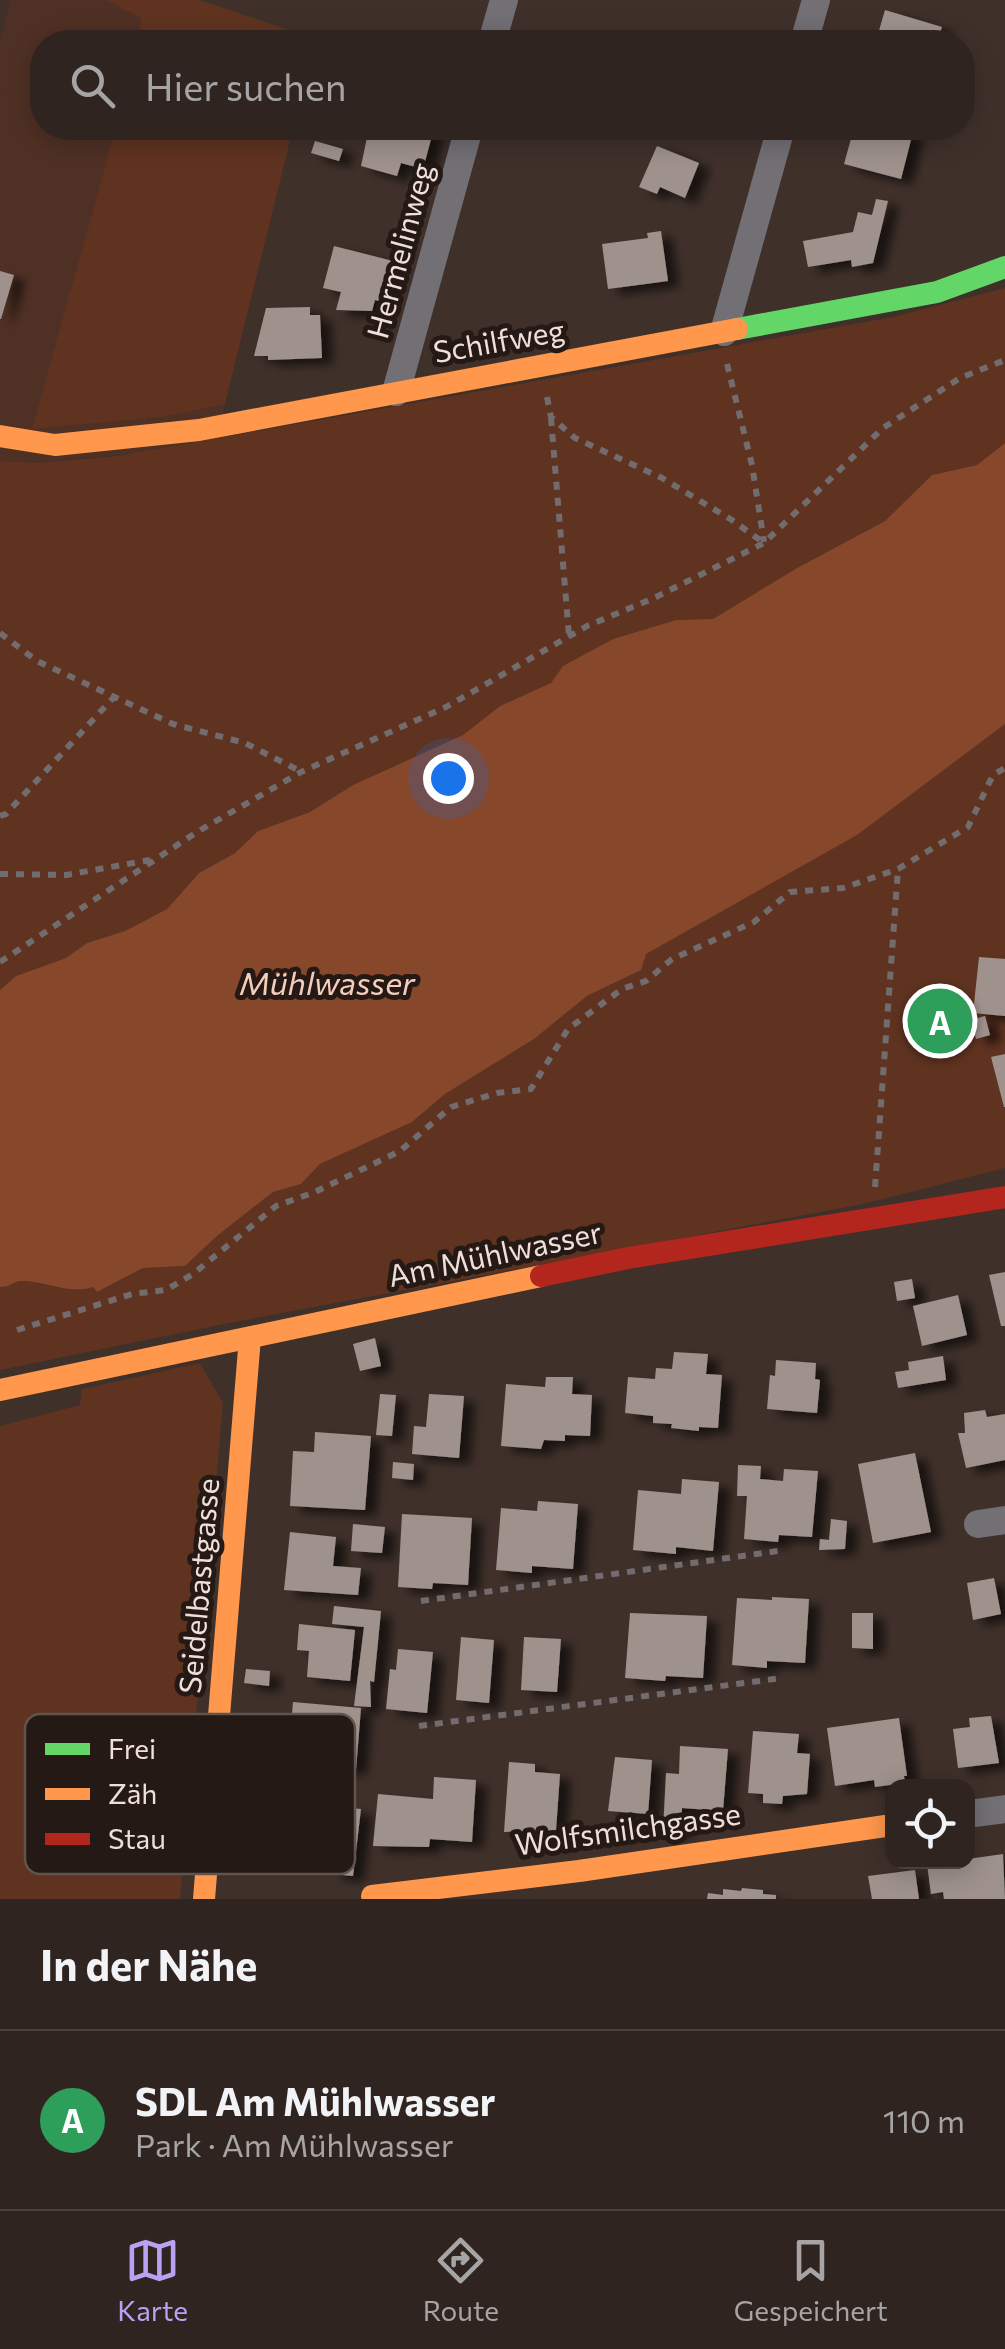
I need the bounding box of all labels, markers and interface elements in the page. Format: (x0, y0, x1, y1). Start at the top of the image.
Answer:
search box (30, 30, 975, 140)
icon: search (65, 58, 120, 113)
text: Hier suchen (145, 62, 347, 109)
street label: Hermelinweg (357, 159, 440, 342)
street label: Schilfweg (430, 310, 567, 369)
your location (423, 753, 474, 804)
water label: Mühlwasser (239, 962, 416, 1002)
pin: A (908, 984, 972, 1058)
street label: Am Mühlwasser (384, 1212, 605, 1293)
street label: Seidelbastgasse (170, 1477, 225, 1695)
legend (25, 1714, 355, 1874)
text: Frei (108, 1731, 156, 1765)
text: Zäh (108, 1776, 157, 1810)
map controls (885, 1779, 975, 1869)
button: locate (885, 1779, 975, 1869)
street label: Wolfsmilchgasse (512, 1793, 743, 1862)
text: Stau (108, 1821, 166, 1855)
text: In der Nähe (40, 1938, 257, 1990)
text: SDL Am Mühlwasser (135, 2077, 495, 2124)
text: A (61, 2100, 84, 2140)
text: 110 m (883, 2100, 965, 2140)
text: Park · Am Mühlwasser (135, 2124, 454, 2164)
tab: Karte (117, 2233, 188, 2327)
tab: Route (423, 2233, 499, 2327)
tab: Gespeichert (734, 2233, 888, 2327)

